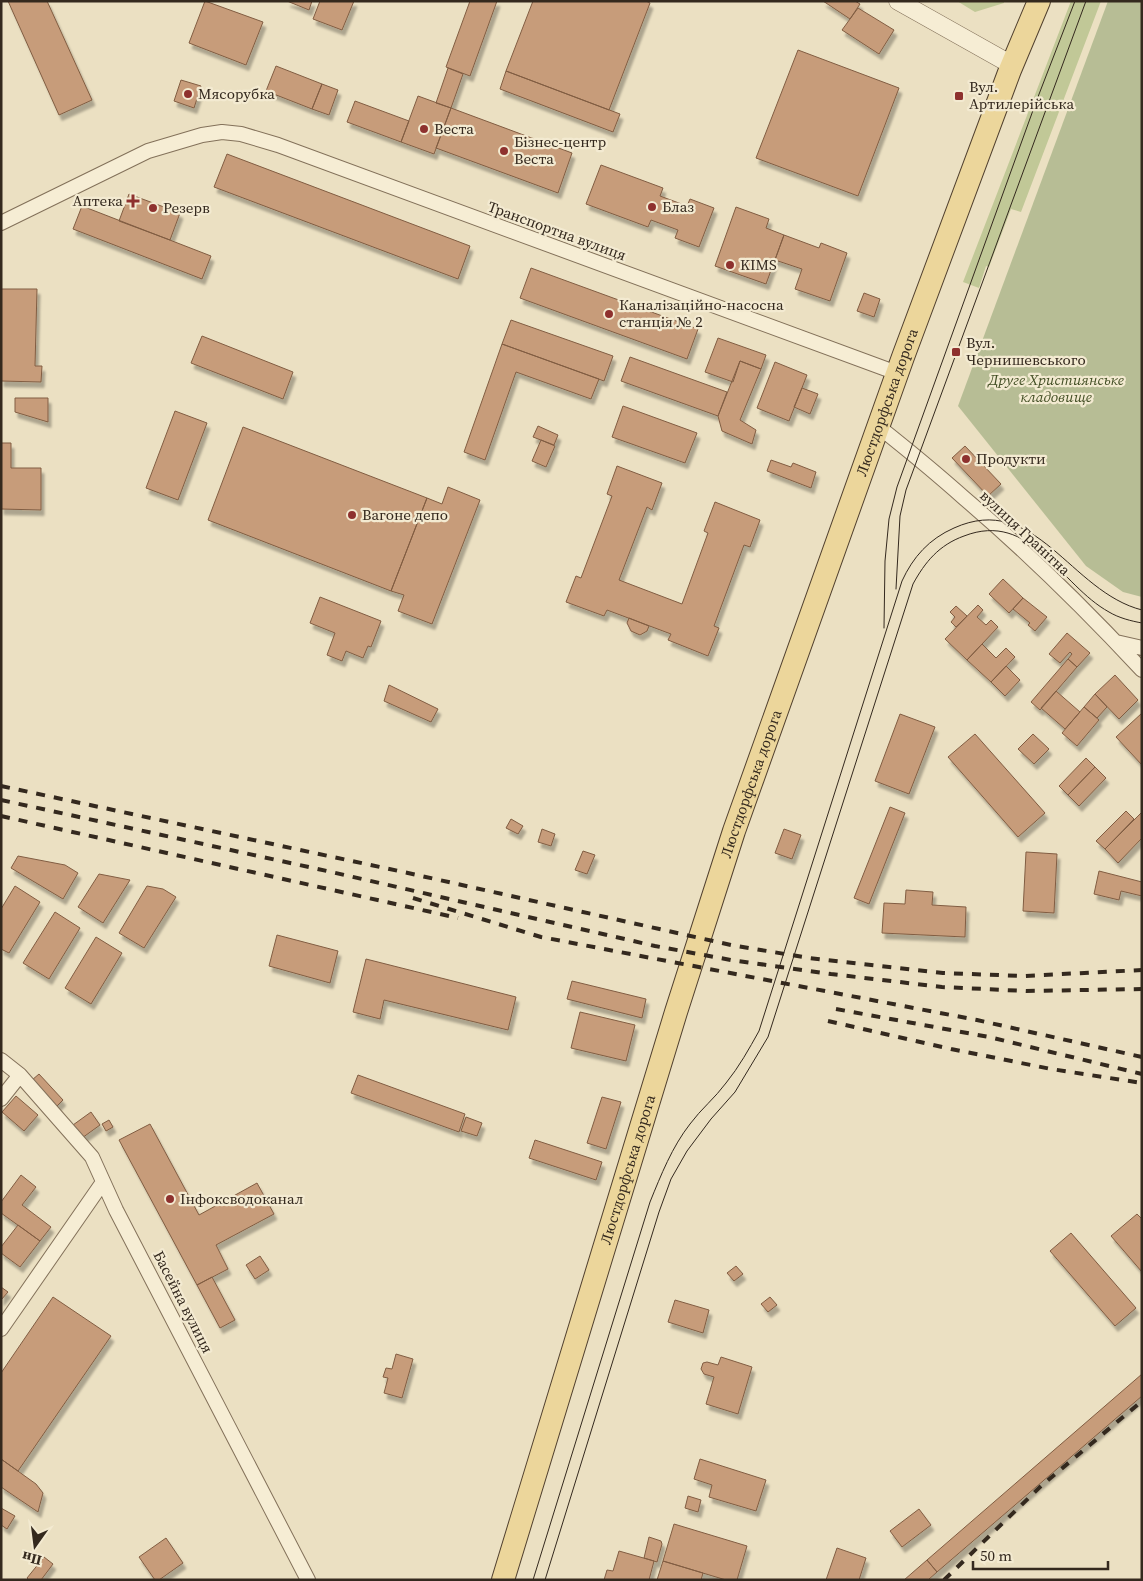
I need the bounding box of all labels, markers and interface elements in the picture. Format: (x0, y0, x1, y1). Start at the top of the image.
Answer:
place label: Вул. Артилерійська (969, 76, 1074, 114)
place label: Мясорубка (198, 83, 275, 104)
marker: Мясорубка (182, 88, 194, 100)
marker: Вул. Артилерійська (953, 90, 965, 102)
place label: Веста (434, 118, 474, 139)
marker: Веста (418, 123, 430, 135)
place label: Бізнес-центр Веста (514, 131, 606, 169)
marker: Бізнес-центр Веста (498, 145, 510, 157)
place label: Аптека (73, 190, 123, 211)
marker: Аптека (127, 195, 139, 207)
street label: Транспортна вулиця (485, 196, 629, 265)
place label: Блаз (662, 196, 694, 217)
place label: Резерв (163, 197, 210, 218)
marker: Блаз (646, 201, 658, 213)
marker: Резерв (147, 202, 159, 214)
place label: KIMS (740, 254, 777, 275)
marker: KIMS (724, 259, 736, 271)
place label: Каналізаційно-насосна станція № 2 (619, 294, 784, 332)
marker: Каналізаційно-насосна станція № 2 (603, 308, 615, 320)
street label: Люстдорфська дорога (850, 325, 923, 479)
place label: Вул. Чернишевського (966, 332, 1086, 370)
marker: Вул. Чернишевського (950, 346, 962, 358)
park label: Друге Християнське кладовище (987, 369, 1124, 407)
place label: Продукти (976, 448, 1046, 469)
marker: Продукти (960, 453, 972, 465)
street label: вулиця Гранітна (975, 485, 1075, 580)
place label: Вагоне депо (362, 504, 448, 525)
marker: Вагоне депо (346, 509, 358, 521)
street label: Люстдорфська дорога (715, 706, 787, 860)
street label: Люстдорфська дорога (595, 1092, 660, 1247)
place label: Інфоксводоканал (180, 1188, 303, 1209)
marker: Інфоксводоканал (164, 1193, 176, 1205)
street label: Басейна вулиця (149, 1247, 218, 1357)
north arrow (10, 1521, 60, 1571)
scale bar (973, 1538, 1108, 1570)
text: 50 m (980, 1545, 1012, 1566)
text: Пн (20, 1547, 44, 1571)

